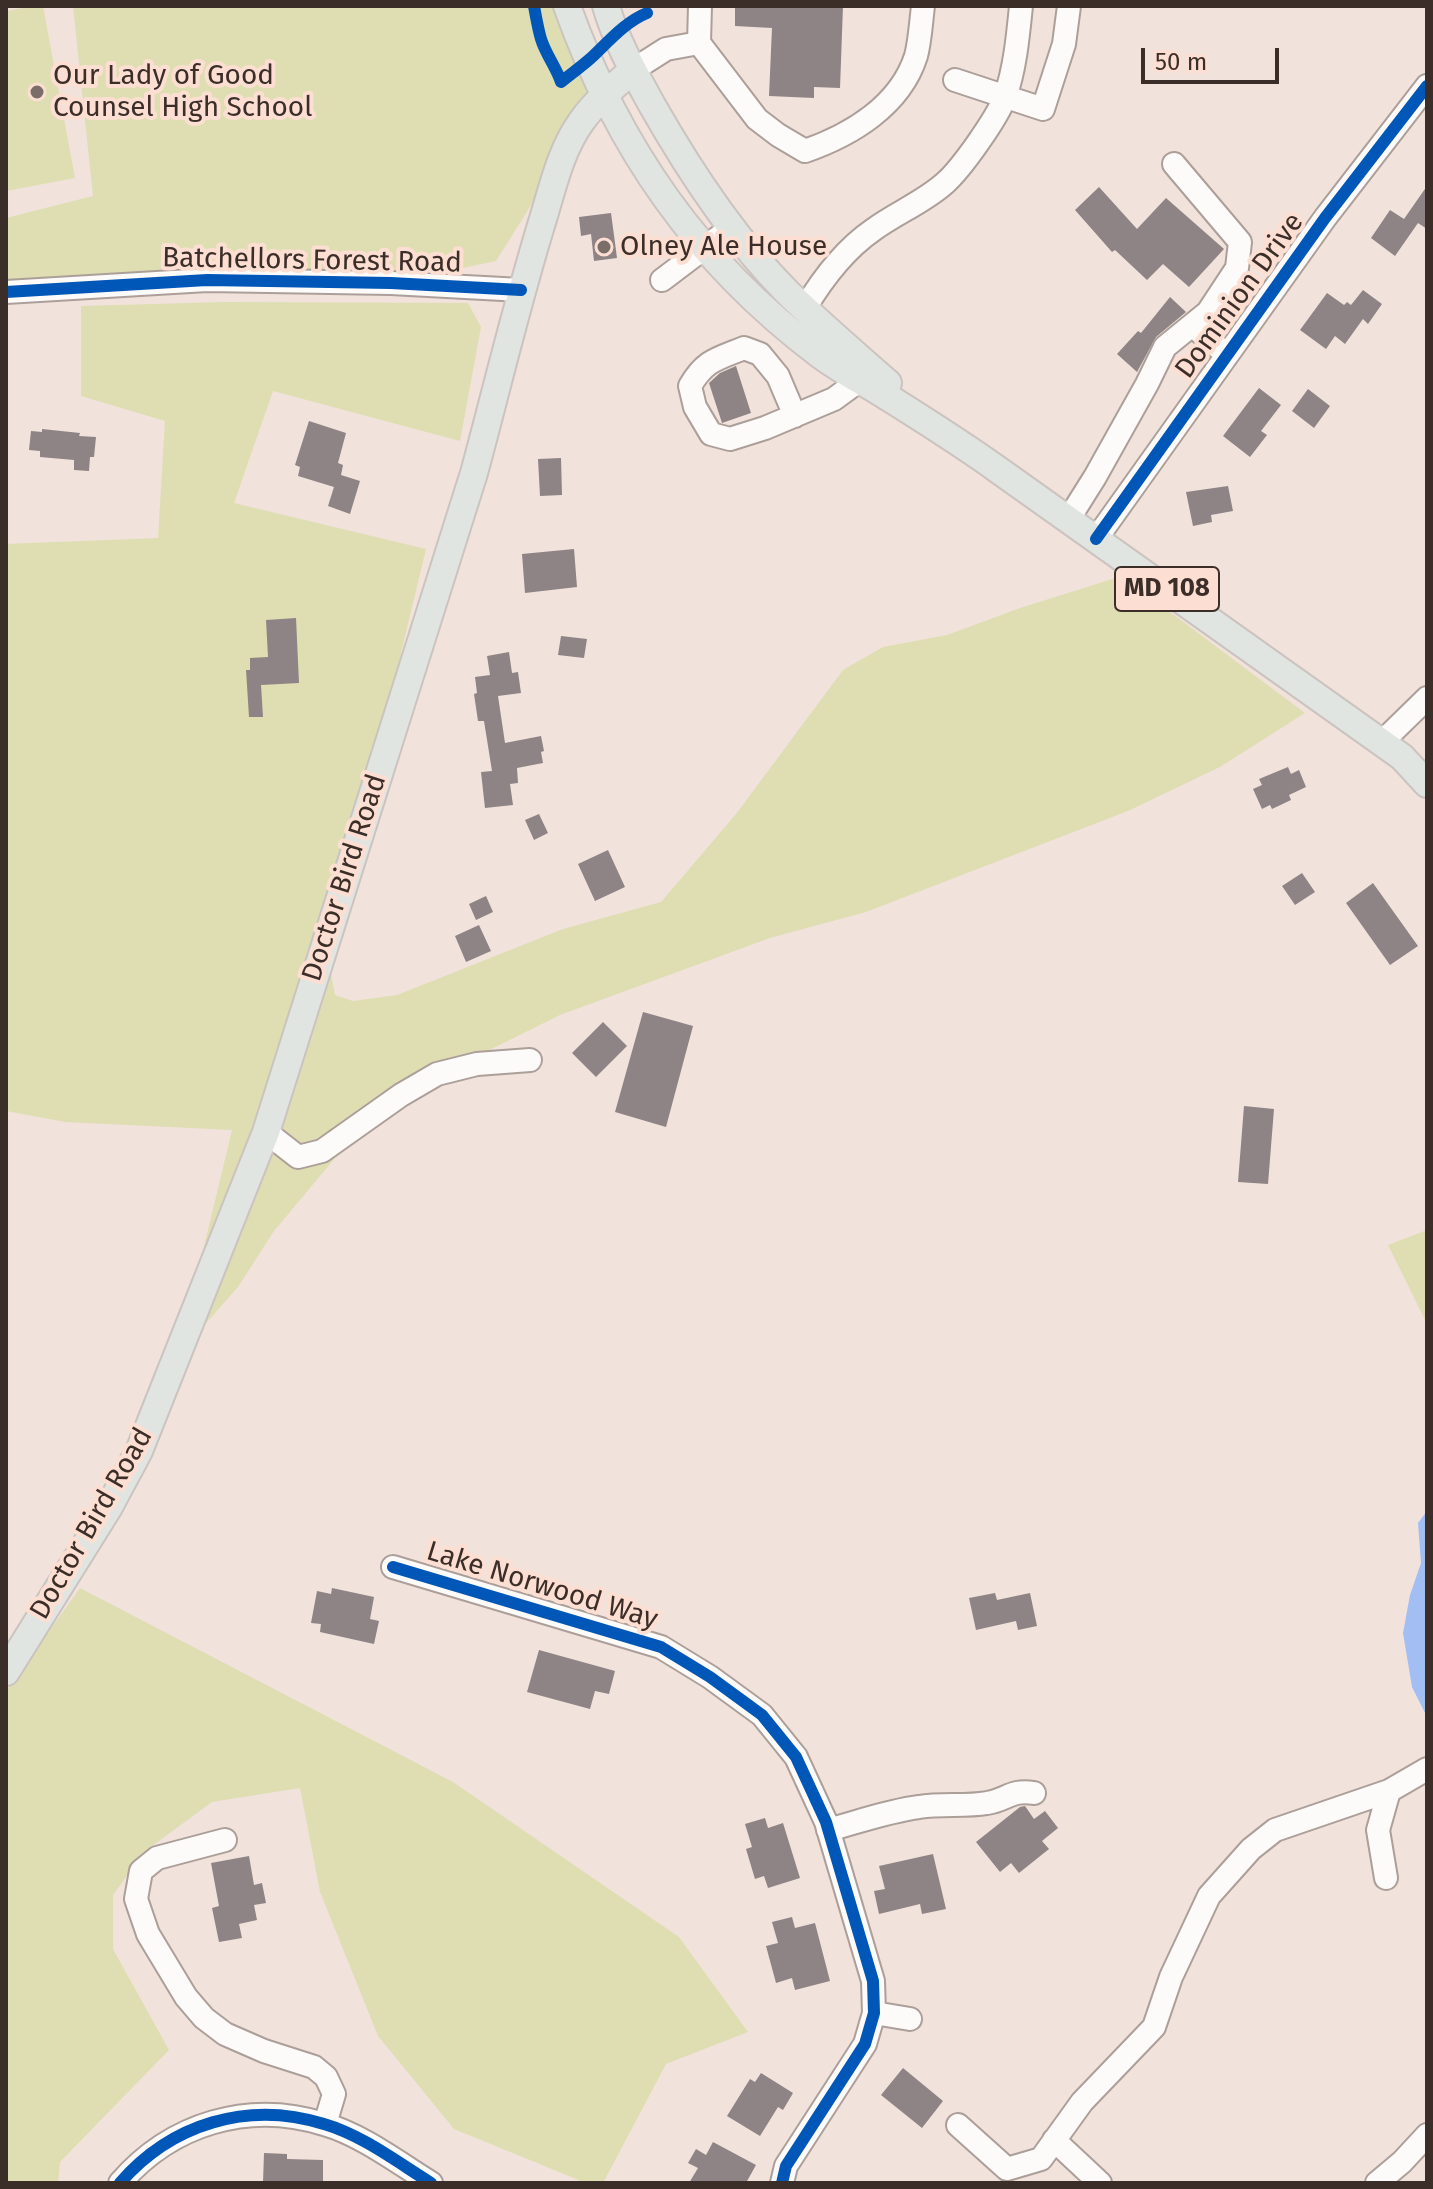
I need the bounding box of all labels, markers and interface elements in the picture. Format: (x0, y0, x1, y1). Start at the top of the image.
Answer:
scale bar (1145, 32, 1283, 82)
text: 50 m (1155, 48, 1207, 76)
place label: Our Lady of Good Counsel High School (53, 59, 312, 125)
marker: Our Lady of Good Counsel High School (28, 83, 46, 101)
street label: Dominion Drive (1169, 207, 1311, 385)
place label: Olney Ale House (620, 230, 827, 264)
marker: Olney Ale House (595, 238, 613, 256)
street label: Batchellors Forest Road (162, 242, 462, 280)
road number: MD 108 (1115, 567, 1219, 611)
street label: Doctor Bird Road (296, 770, 394, 986)
street label: Doctor Bird Road (24, 1422, 160, 1626)
street label: Lake Norwood Way (422, 1535, 662, 1637)

